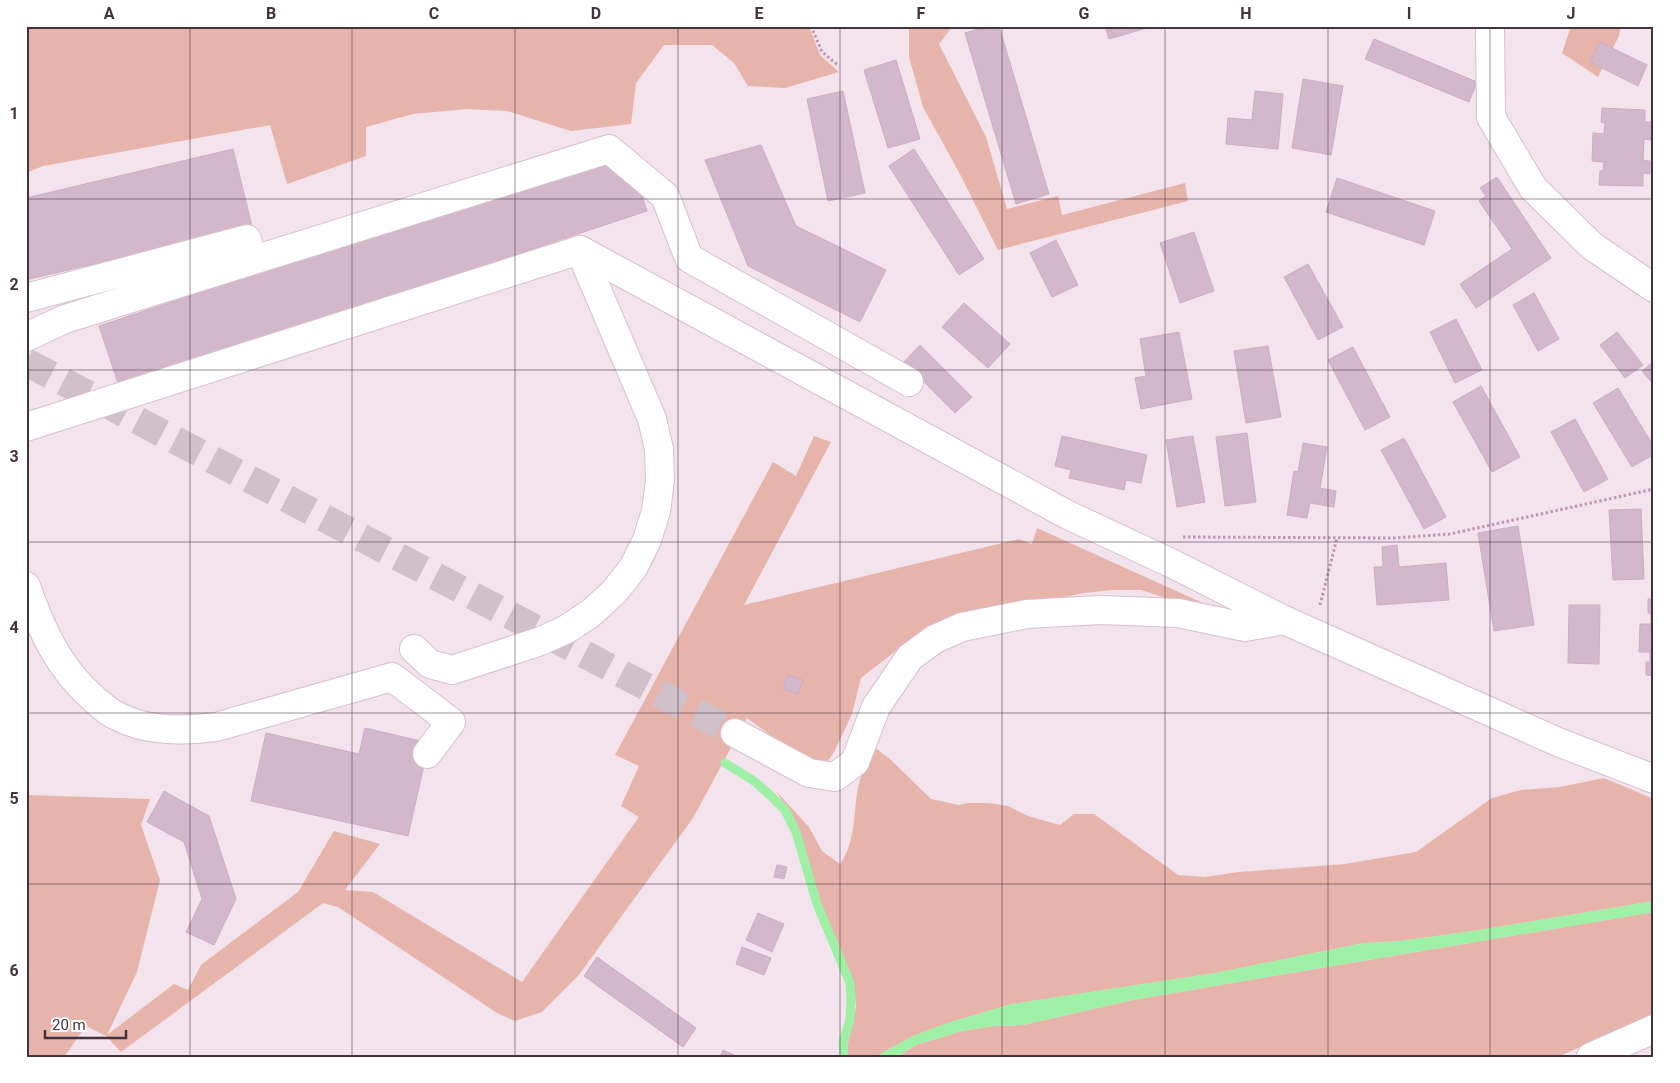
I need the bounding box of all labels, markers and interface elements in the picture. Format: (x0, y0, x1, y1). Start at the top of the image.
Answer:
text: A (104, 4, 115, 23)
text: B (266, 4, 276, 23)
text: C (429, 4, 439, 23)
text: D (591, 4, 601, 23)
text: E (755, 4, 764, 23)
text: F (917, 4, 926, 23)
text: G (1079, 4, 1090, 23)
text: H (1240, 4, 1252, 23)
text: I (1407, 4, 1411, 23)
text: J (1567, 4, 1575, 23)
text: 1 (9, 104, 19, 123)
text: 2 (9, 275, 19, 294)
text: 3 (9, 447, 19, 466)
text: 4 (9, 618, 19, 637)
text: 5 (9, 789, 19, 808)
text: 6 (9, 961, 19, 980)
scale bar (45, 1008, 126, 1040)
text: 20 m (52, 1016, 86, 1034)

